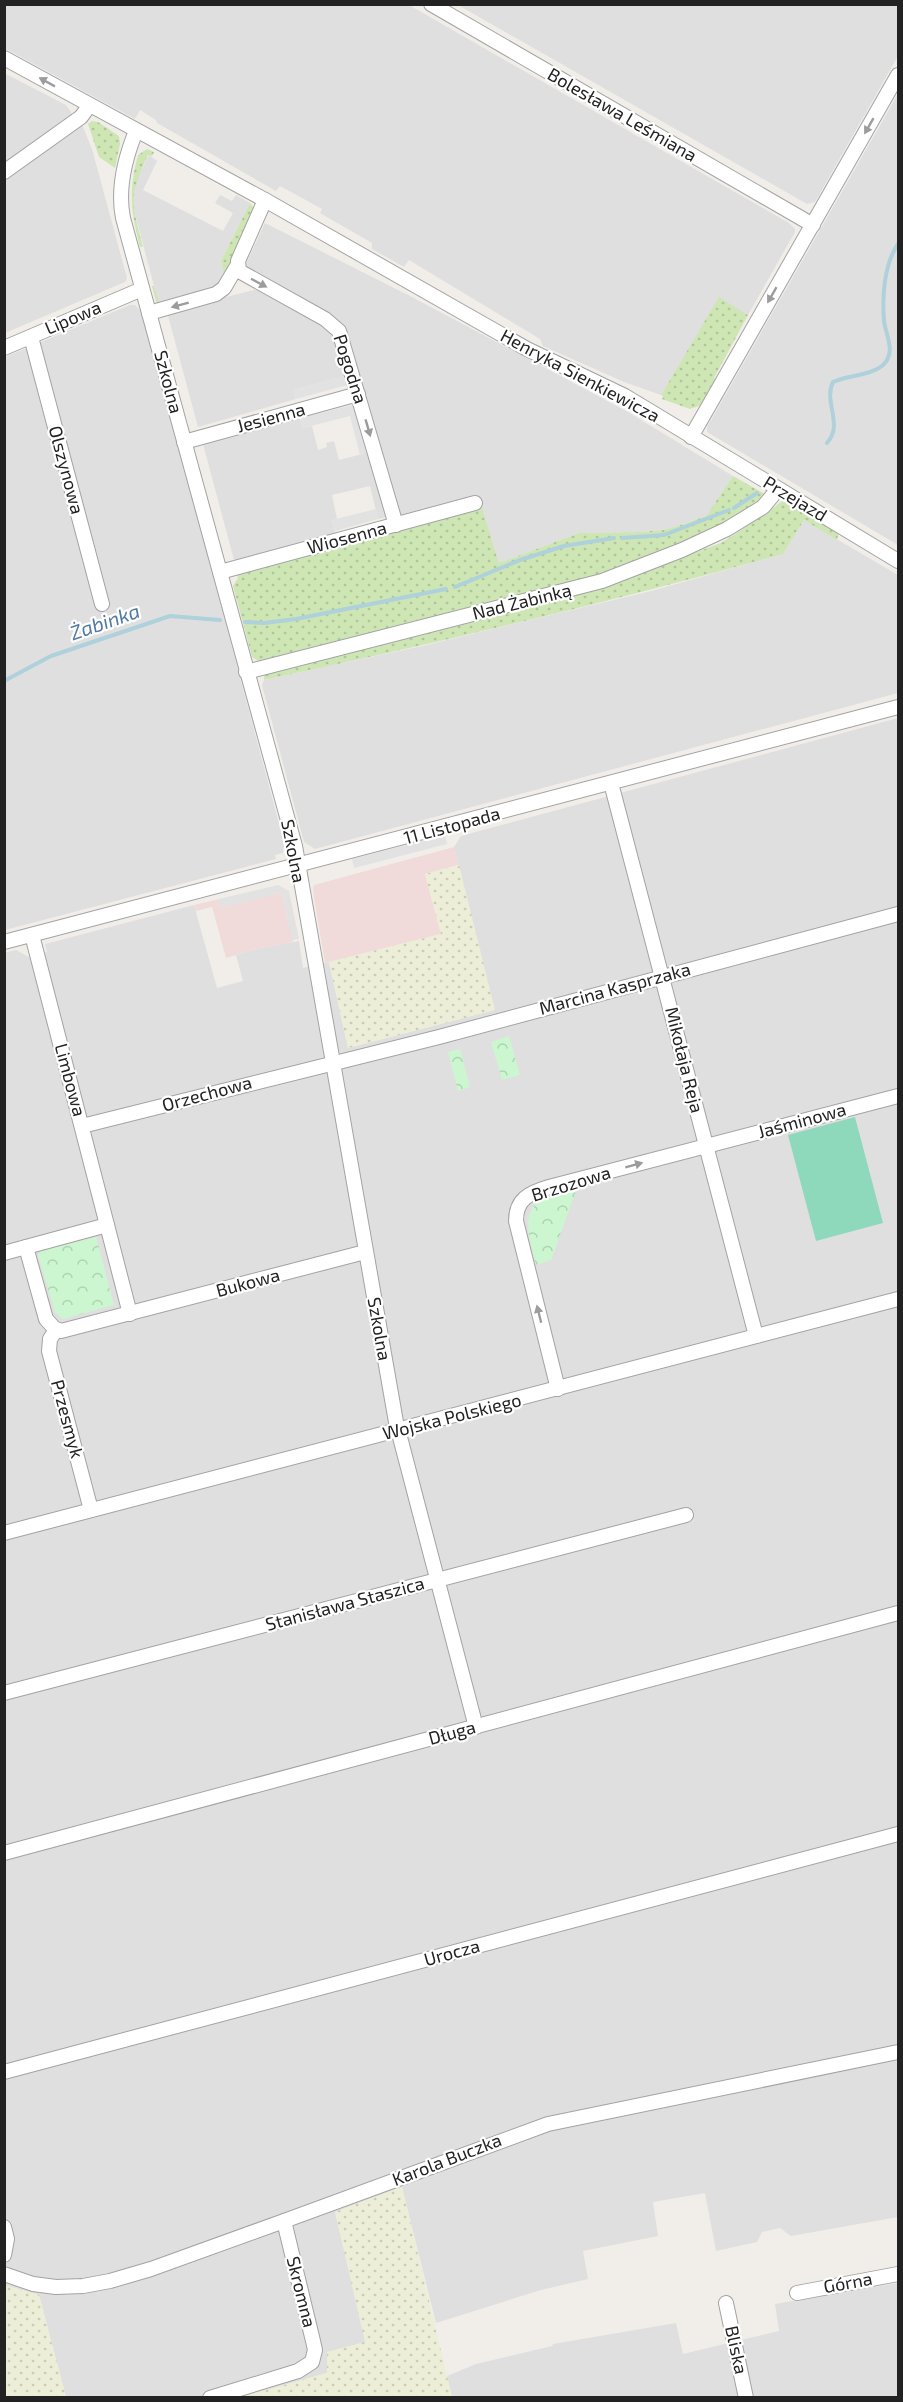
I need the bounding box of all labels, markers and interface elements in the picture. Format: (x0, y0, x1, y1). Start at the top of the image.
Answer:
street label: Bolesława Leśmiana (544, 62, 701, 166)
one-way arrow (38, 77, 55, 87)
one-way arrow (864, 118, 875, 134)
one-way arrow (251, 278, 268, 288)
one-way arrow (767, 287, 778, 303)
street label: Lipowa (41, 295, 104, 339)
one-way arrow (170, 300, 189, 310)
street label: Henryka Sienkiewicza (497, 324, 664, 426)
street label: Pogodna (329, 331, 372, 406)
street label: Szkolna (150, 348, 188, 416)
street label: Jesienna (234, 397, 307, 437)
one-way arrow (364, 419, 373, 437)
street label: Olszynowa (45, 423, 89, 516)
street label: Przejazd (760, 471, 831, 526)
street label: Wiosenna (305, 516, 389, 558)
street label: Nad Żabinką (470, 578, 574, 624)
water label: Żabinka (67, 598, 143, 644)
street label: 11 Listopada (401, 802, 502, 848)
street label: Szkolna (277, 817, 311, 884)
street label: Marcina Kasprzaka (537, 957, 693, 1019)
street label: Mikołaja Reja (661, 1004, 709, 1115)
street label: Limbowa (51, 1041, 91, 1119)
street label: Orzechowa (159, 1070, 254, 1116)
street label: Jaśminowa (755, 1098, 848, 1142)
one-way arrow (625, 1160, 643, 1170)
street label: Brzozowa (528, 1161, 613, 1206)
street label: Bukowa (213, 1263, 282, 1301)
street label: Szkolna (364, 1295, 396, 1362)
one-way arrow (534, 1305, 544, 1323)
street label: Przesmyk (47, 1377, 89, 1460)
street label: Wojska Polskiego (380, 1388, 523, 1444)
street label: Stanisława Staszica (263, 1571, 427, 1635)
street label: Długa (426, 1715, 478, 1749)
street label: Urocza (421, 1934, 482, 1970)
street label: Karola Buczka (389, 2128, 504, 2190)
street label: Skromna (283, 2254, 321, 2330)
street label: Górna (822, 2267, 874, 2297)
street label: Bliska (721, 2323, 753, 2376)

